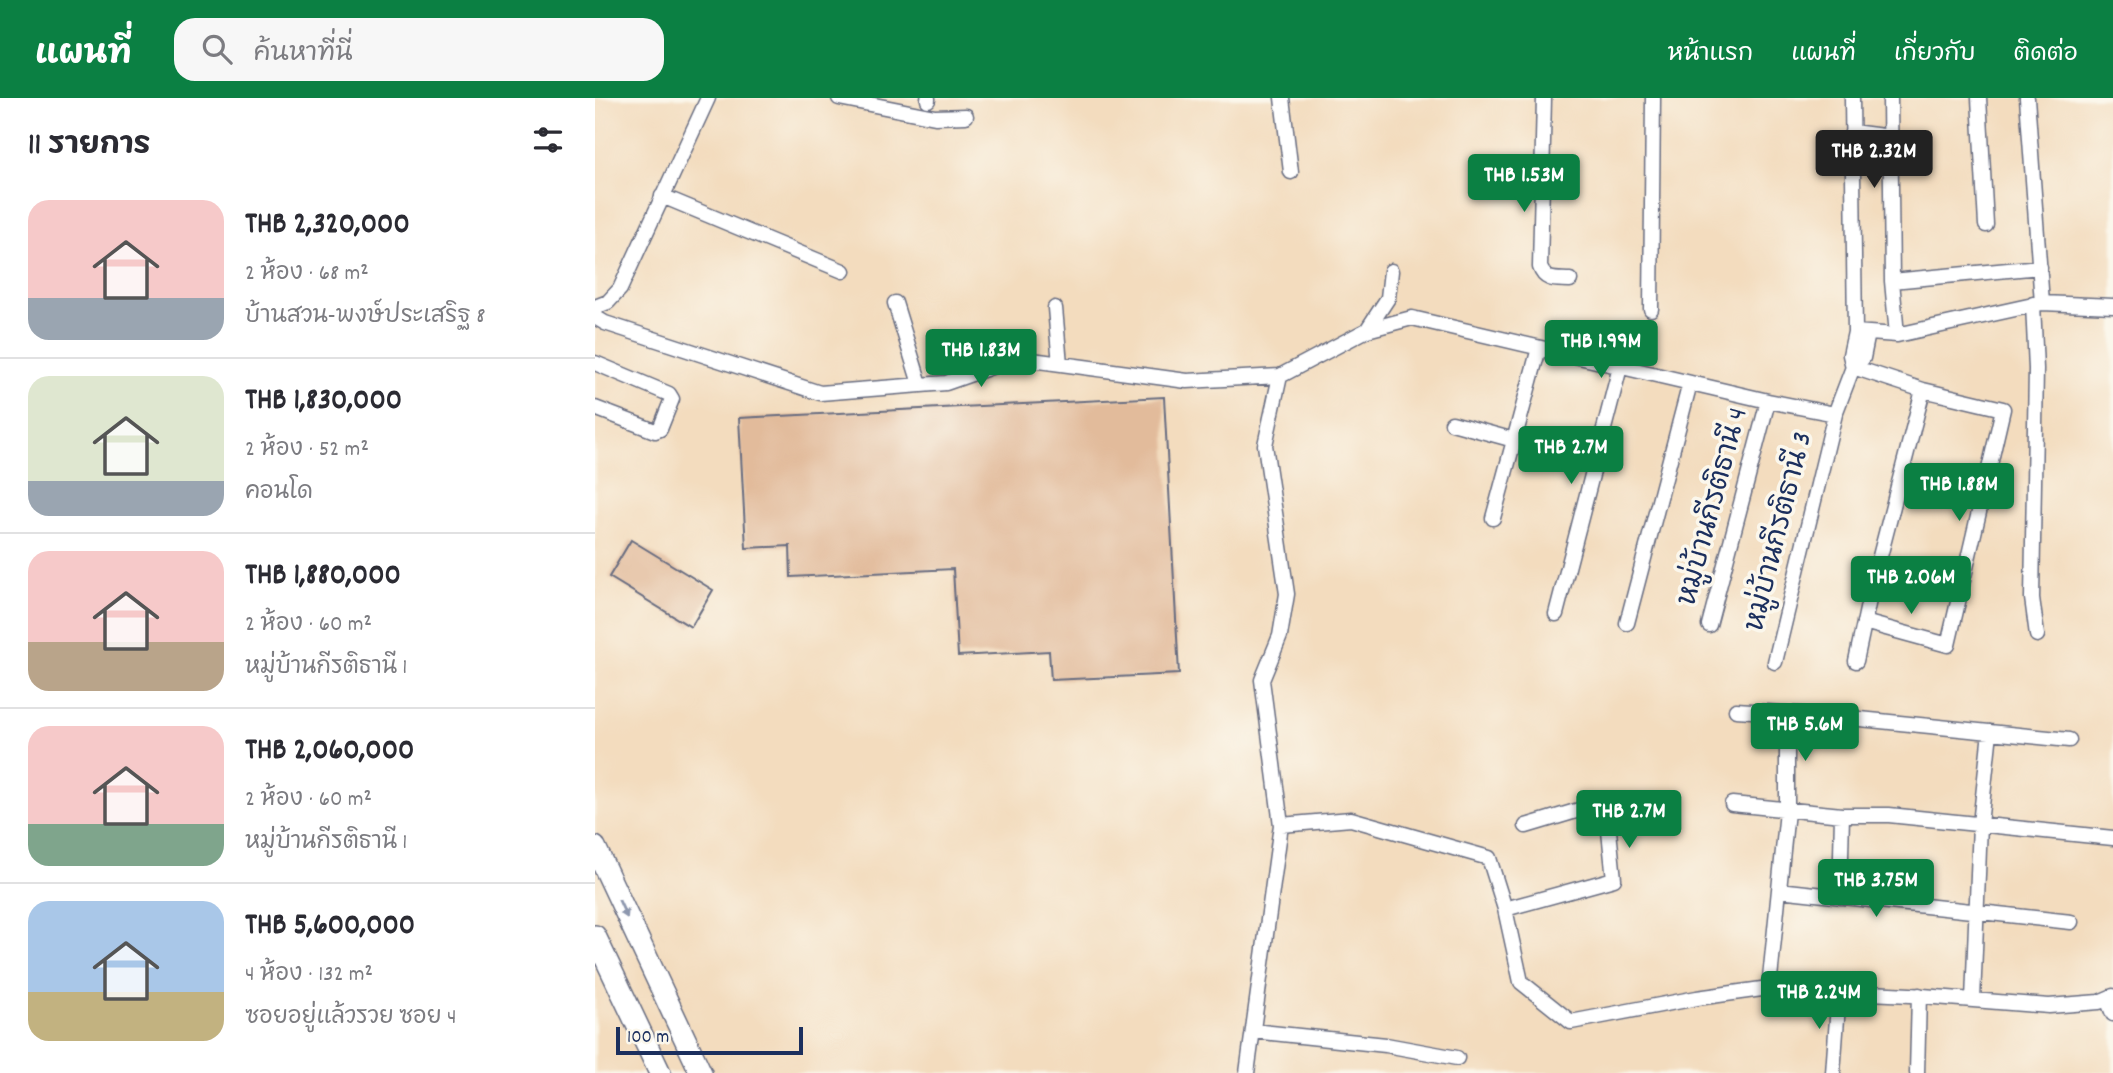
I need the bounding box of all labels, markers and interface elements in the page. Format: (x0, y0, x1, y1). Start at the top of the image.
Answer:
search box (174, 18, 664, 81)
icon: search (198, 30, 236, 68)
text: แผนที่ (35, 33, 132, 80)
text: ค้นหาที่นี่ (254, 36, 353, 73)
text: หน้าแรก (1668, 38, 1753, 72)
text: แผนที่ (1791, 38, 1856, 72)
text: เกี่ยวกับ (1894, 38, 1976, 72)
text: ติดต่อ (2014, 38, 2078, 72)
icon: filters (529, 121, 567, 159)
text: 11 รายการ (28, 126, 150, 169)
pin: THB 2.32M (1794, 130, 1954, 190)
text: THB 2.32M (1832, 136, 1916, 169)
pin: THB 1.53M (1444, 155, 1604, 214)
text: THB 1.53M (1484, 160, 1564, 193)
text: THB 2,320,000 (245, 205, 410, 248)
icon: home (84, 228, 168, 312)
text: 2 ห้อง · 68 m² (245, 258, 369, 291)
text: บ้านสวน-พงษ์ประเสริฐ 8 (245, 301, 485, 334)
pin: THB 1.99M (1521, 320, 1681, 380)
text: THB 1.99M (1561, 326, 1641, 359)
pin: THB 1.83M (901, 330, 1061, 389)
text: THB 1.83M (942, 335, 1020, 368)
text: THB 1,830,000 (245, 381, 402, 424)
street label: หมู่บ้านกีรติธานี 4 (1666, 403, 1761, 610)
icon: home (84, 404, 168, 488)
pin: THB 2.7M (1499, 426, 1643, 486)
street label: หมู่บ้านกีรติธานี 3 (1734, 427, 1825, 636)
text: THB 2.7M (1534, 432, 1608, 465)
text: 2 ห้อง · 52 m² (245, 434, 369, 467)
pin: THB 1.88M (1879, 464, 2039, 523)
text: THB 1.88M (1920, 469, 1998, 502)
text: คอนโด (245, 477, 313, 510)
text: THB 1,880,000 (245, 556, 401, 599)
pin: THB 2.06M (1831, 556, 1991, 616)
text: THB 2.06M (1867, 562, 1955, 595)
icon: home (84, 579, 168, 663)
text: 2 ห้อง · 60 m² (245, 609, 372, 642)
text: หมู่บ้านกีรติธานี 1 (245, 652, 407, 685)
pin: THB 5.6M (1733, 704, 1877, 763)
text: THB 5.6M (1767, 709, 1843, 742)
text: THB 2,060,000 (245, 731, 414, 774)
icon: home (84, 754, 168, 838)
text: 2 ห้อง · 60 m² (245, 784, 372, 817)
pin: THB 2.7M (1557, 790, 1701, 850)
text: THB 2.7M (1592, 796, 1666, 829)
text: หมู่บ้านกีรติธานี 1 (245, 827, 407, 860)
pin: THB 3.75M (1796, 860, 1956, 919)
text: THB 3.75M (1834, 865, 1918, 898)
one-way arrow (618, 899, 629, 919)
text: THB 5,600,000 (245, 906, 415, 949)
icon: home (84, 929, 168, 1013)
text: 4 ห้อง · 132 m² (245, 959, 373, 992)
pin: THB 2.24M (1739, 972, 1899, 1031)
text: THB 2.24M (1777, 977, 1861, 1010)
text: ซอยอยู่แล้วรวย ซอย 4 (245, 1002, 457, 1035)
scale bar (616, 1024, 803, 1056)
text: 100 m (627, 1025, 669, 1052)

